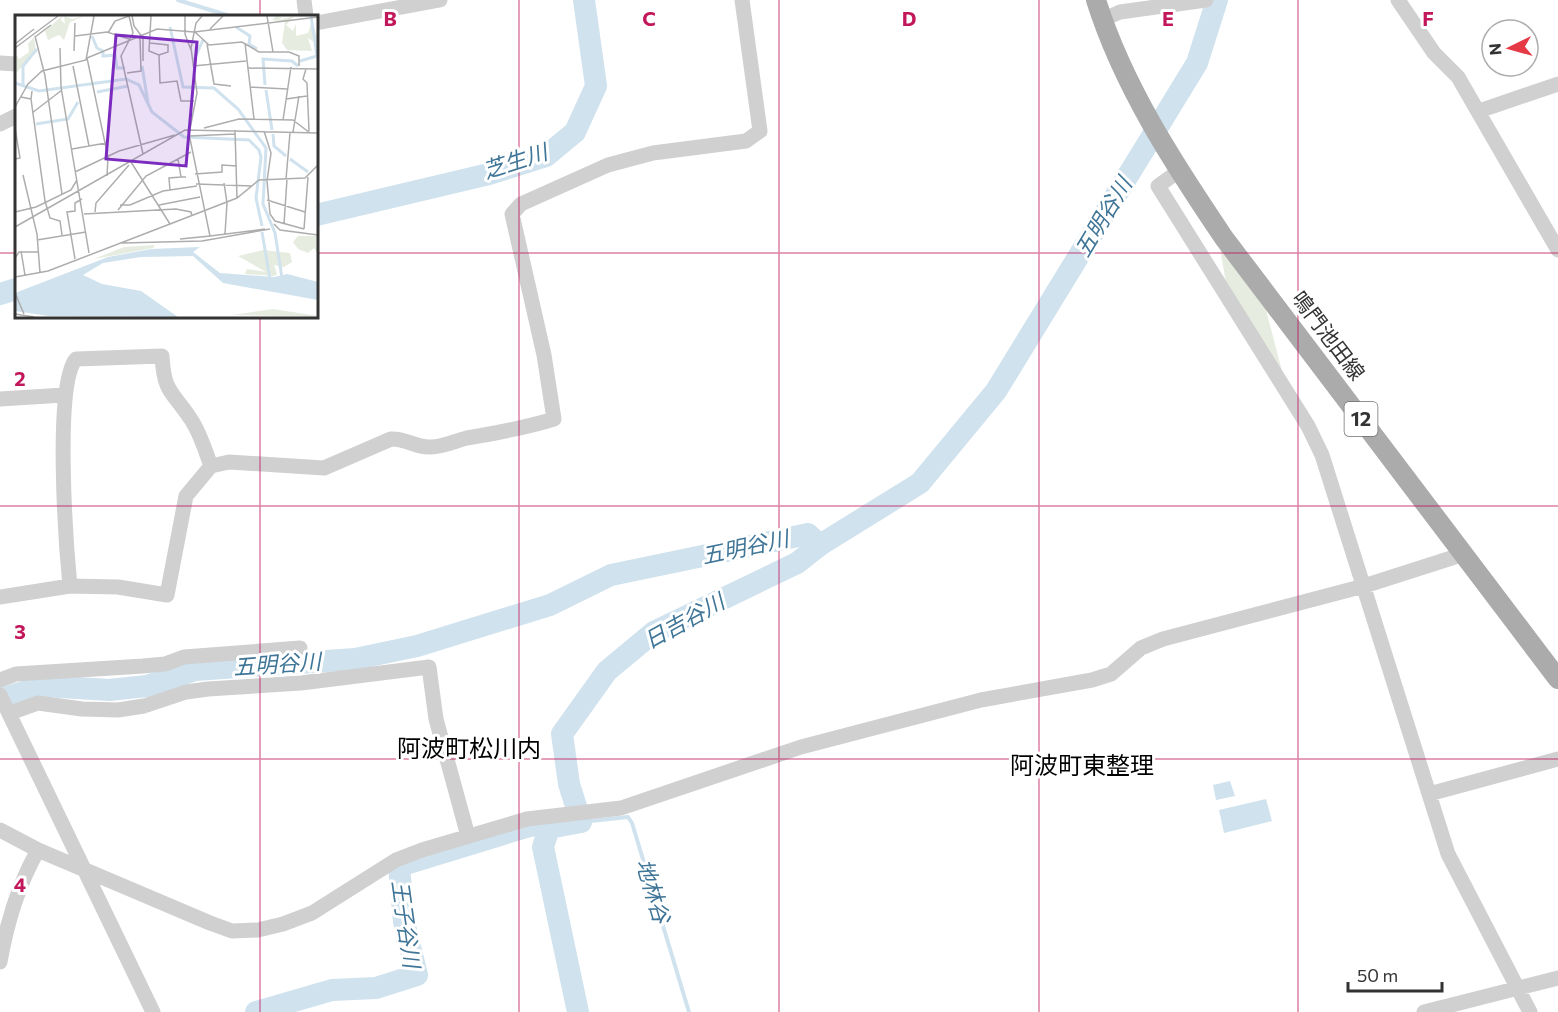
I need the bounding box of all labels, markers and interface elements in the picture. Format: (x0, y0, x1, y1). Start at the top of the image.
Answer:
text: B (383, 6, 397, 30)
text: C (642, 6, 656, 30)
text: D (902, 6, 916, 30)
text: E (1162, 6, 1174, 30)
text: F (1422, 6, 1434, 30)
inset map (15, 15, 318, 318)
north arrow (1480, 18, 1540, 78)
text: N (1485, 43, 1505, 56)
water label: 芝生川 (479, 137, 552, 184)
water label: 五明谷川 (1068, 170, 1138, 261)
street label: 鳴門池田線 (1288, 286, 1371, 385)
text: 2 (14, 366, 26, 390)
road number: 12 (1344, 402, 1378, 436)
water label: 五明谷川 (699, 524, 793, 569)
water label: 日吉谷川 (639, 586, 731, 654)
text: 3 (14, 619, 26, 643)
water label: 五明谷川 (232, 647, 324, 680)
district label: 阿波町松川内 (397, 733, 541, 762)
district label: 阿波町東整理 (1010, 750, 1154, 779)
water label: 地林谷 (631, 855, 677, 928)
text: 4 (14, 872, 26, 896)
water label: 王子谷川 (387, 878, 426, 971)
scale bar (1348, 955, 1442, 993)
text: 50 m (1357, 964, 1398, 986)

